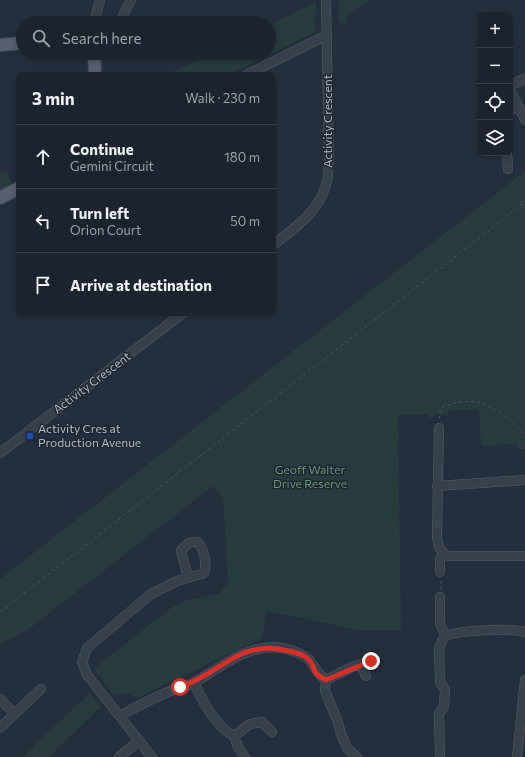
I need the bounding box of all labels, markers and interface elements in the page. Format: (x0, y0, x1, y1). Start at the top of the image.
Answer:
map controls (477, 12, 513, 156)
button: + (477, 12, 513, 48)
search box (16, 16, 276, 60)
icon: search (30, 27, 52, 49)
text: Search here (62, 29, 141, 47)
button: − (477, 48, 513, 84)
street label: Activity Crescent (320, 74, 334, 168)
button: locate (477, 84, 513, 120)
text: 3 min (32, 88, 75, 109)
text: Walk · 230 m (185, 90, 260, 106)
button: layers (477, 120, 513, 156)
text: Continue (70, 140, 134, 158)
icon: ahead (32, 146, 54, 168)
text: 180 m (224, 149, 260, 165)
text: Gemini Circuit (70, 158, 154, 174)
text: Turn left (70, 204, 129, 222)
icon: left (32, 210, 54, 232)
text: 50 m (230, 213, 260, 229)
text: Orion Court (70, 222, 141, 238)
icon: arrive (32, 274, 54, 296)
text: Arrive at destination (70, 276, 212, 294)
street label: Activity Crescent (50, 349, 133, 416)
place label: Activity Cres at Production Avenue (38, 421, 141, 449)
marker: Activity Cres at Production Avenue (25, 431, 35, 441)
park label: Geoff Walter Drive Reserve (273, 462, 347, 490)
route end (362, 652, 380, 670)
route start (171, 678, 189, 696)

